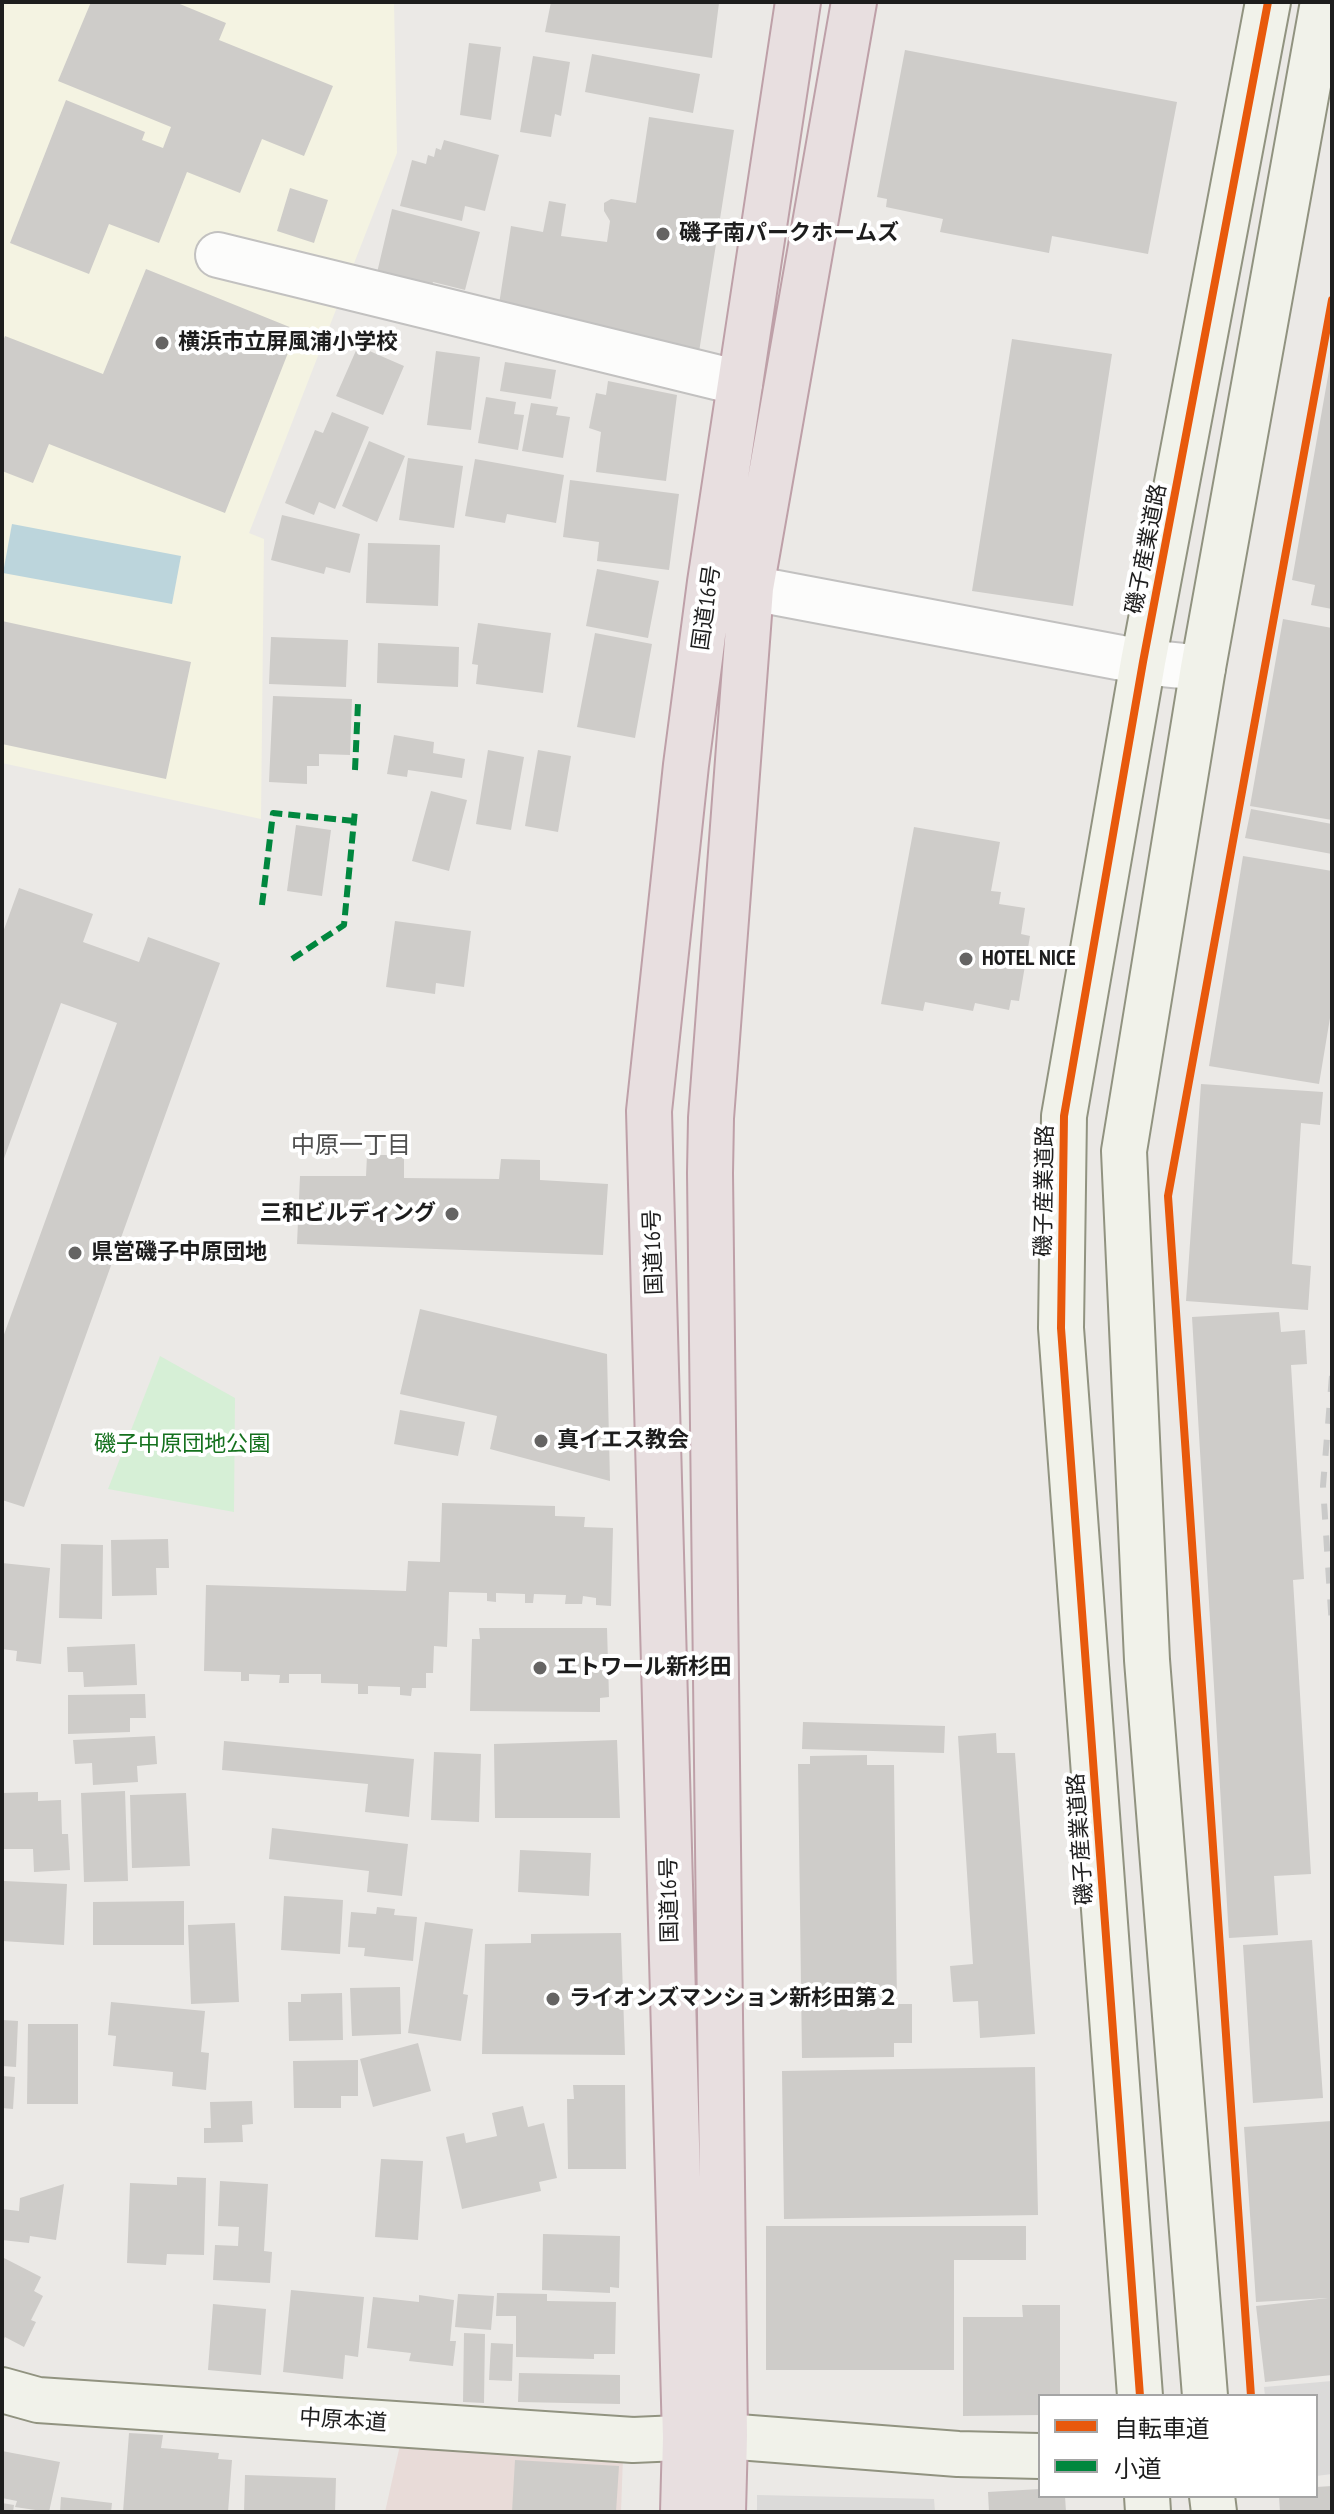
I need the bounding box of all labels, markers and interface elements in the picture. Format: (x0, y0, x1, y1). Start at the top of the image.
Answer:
place label: 磯子南パークホームズ (679, 221, 899, 247)
marker: 磯子南パークホームズ (654, 225, 672, 243)
place label: 横浜市立屏風浦小学校 (178, 330, 398, 356)
marker: 横浜市立屏風浦小学校 (153, 334, 171, 352)
street label: 磯子産業道路 (1121, 482, 1173, 616)
street label: 国道16号 (688, 564, 726, 652)
place label: HOTEL NICE (982, 946, 1076, 972)
marker: HOTEL NICE (957, 950, 975, 968)
street label: 磯子産業道路 (1031, 1125, 1059, 1257)
district label: 中原一丁目 (291, 1132, 411, 1160)
place label: 三和ビルディング (260, 1201, 436, 1227)
marker: 三和ビルディング (443, 1205, 461, 1223)
street label: 国道16号 (639, 1209, 669, 1295)
place label: 県営磯子中原団地 (91, 1240, 267, 1266)
marker: 県営磯子中原団地 (66, 1244, 84, 1262)
place label: 真イエス教会 (557, 1428, 689, 1454)
park label: 磯子中原団地公園 (94, 1432, 270, 1458)
marker: 真イエス教会 (532, 1432, 550, 1450)
place label: エトワール新杉田 (556, 1655, 732, 1681)
marker: エトワール新杉田 (531, 1659, 549, 1677)
street label: 磯子産業道路 (1063, 1772, 1099, 1906)
street label: 国道16号 (656, 1857, 684, 1943)
place label: ライオンズマンション新杉田第２ (569, 1986, 899, 2012)
marker: ライオンズマンション新杉田第２ (544, 1990, 562, 2008)
legend (1038, 2394, 1318, 2498)
street label: 中原本道 (298, 2405, 388, 2437)
text: 自転車道 (1114, 2413, 1210, 2444)
text: 小道 (1114, 2453, 1162, 2484)

